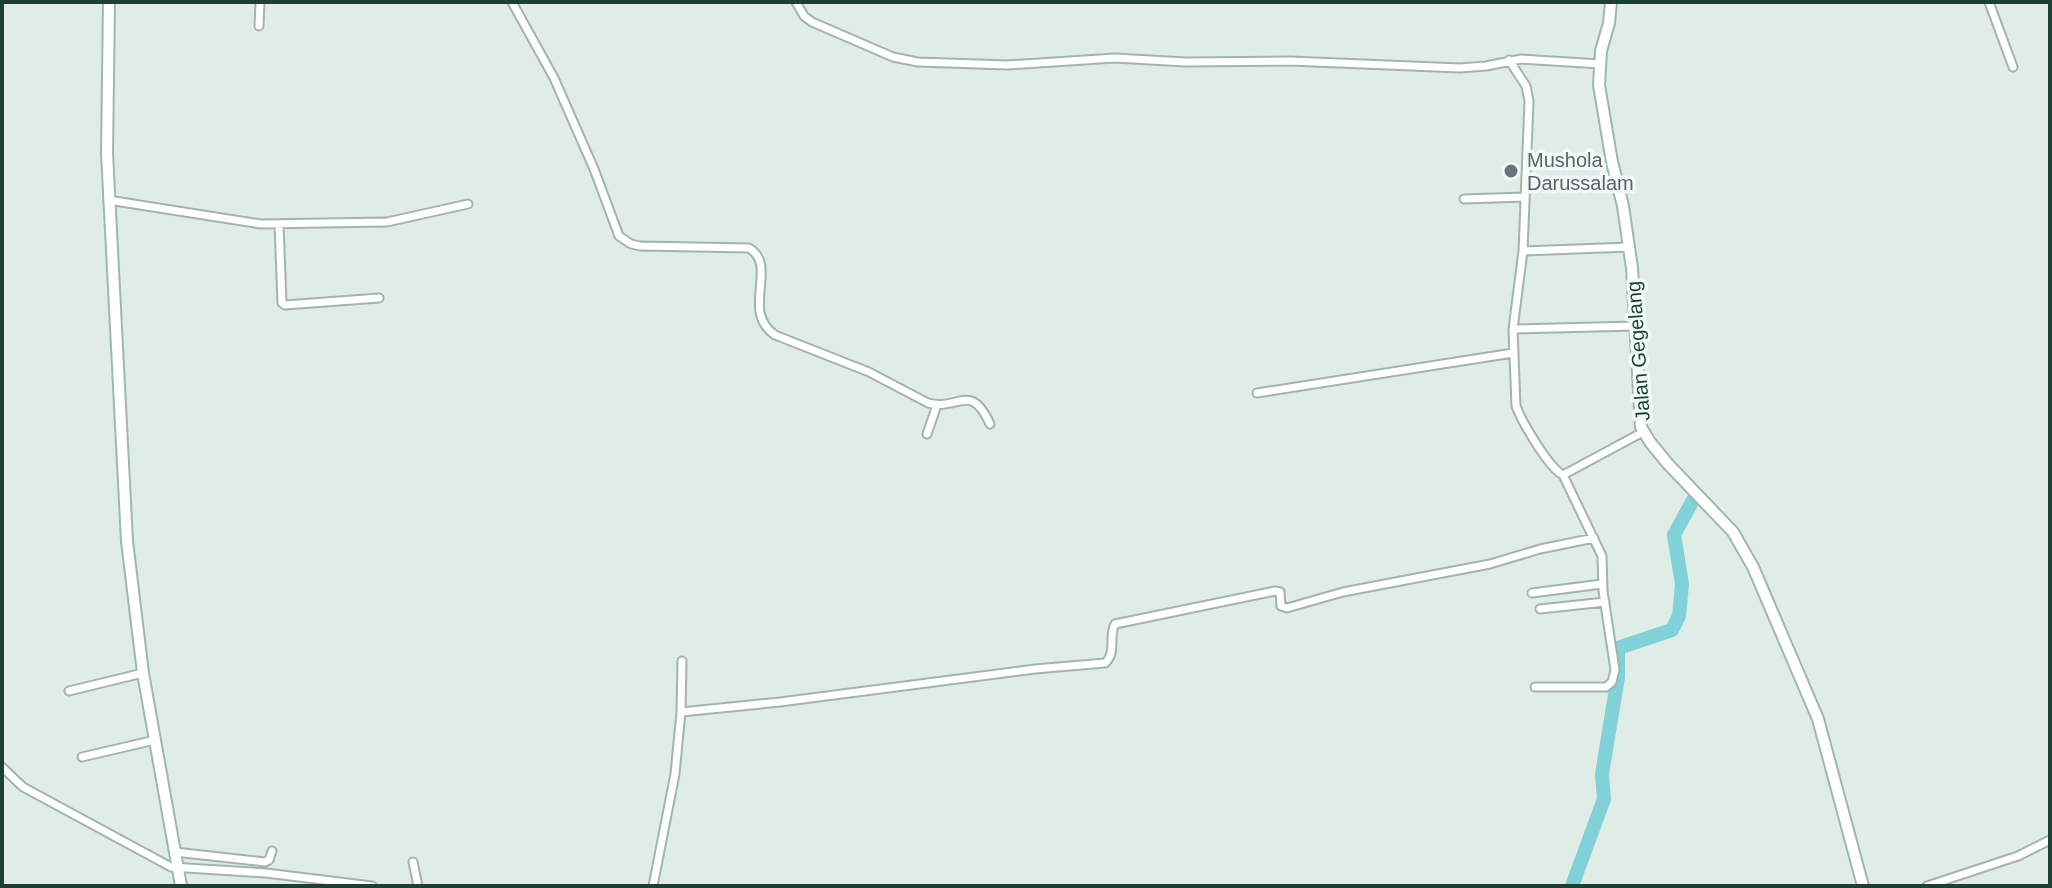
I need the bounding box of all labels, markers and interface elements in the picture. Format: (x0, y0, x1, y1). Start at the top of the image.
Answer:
place label: Mushola Darussalam (1527, 149, 1634, 194)
marker: Mushola Darussalam (1502, 162, 1520, 180)
street label: Jalan Gegelang (1622, 280, 1654, 422)

